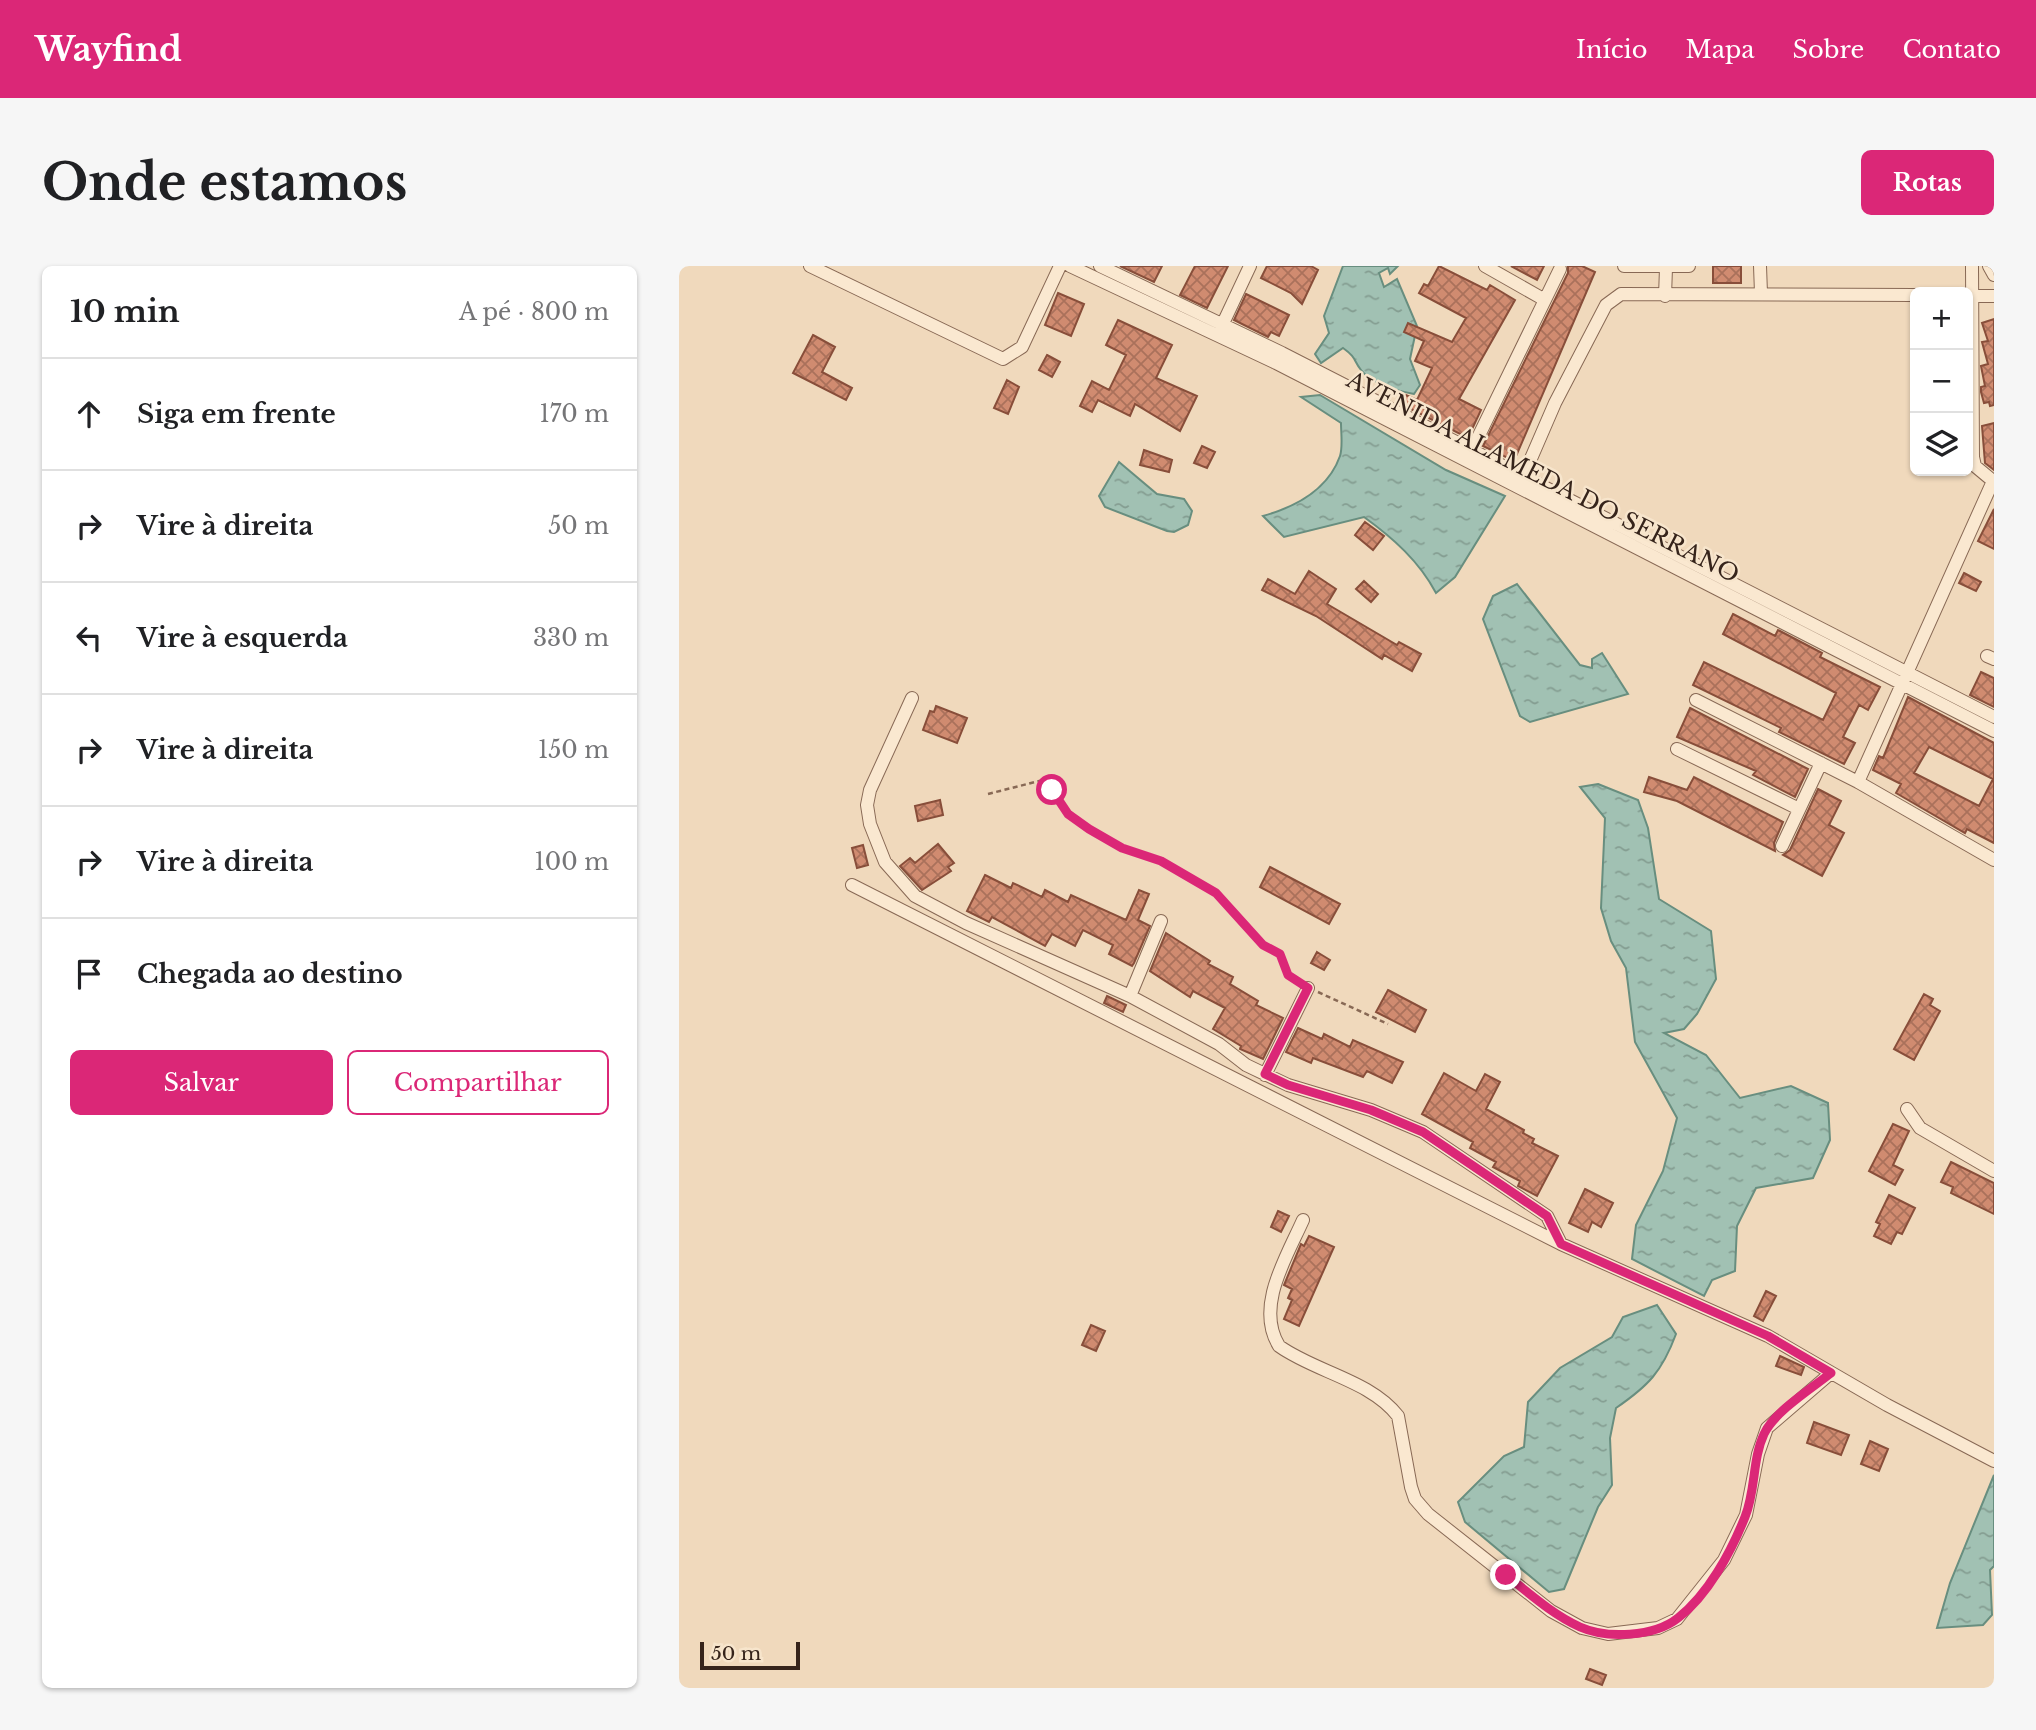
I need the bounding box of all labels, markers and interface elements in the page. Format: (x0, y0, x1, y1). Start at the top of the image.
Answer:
text: Wayfind (35, 29, 182, 70)
text: Início (1576, 35, 1648, 64)
text: Mapa (1686, 35, 1755, 64)
text: Sobre (1793, 35, 1864, 64)
text: Contato (1902, 35, 2001, 64)
button: Rotas (1861, 150, 1994, 215)
text: Onde estamos (42, 152, 407, 213)
map controls (1910, 287, 1973, 476)
button: + (1910, 287, 1973, 350)
text: 10 min (70, 293, 180, 330)
text: A pé · 800 m (459, 298, 609, 326)
button: − (1910, 350, 1973, 413)
street label: AVENIDA ALAMEDA DO SERRANO (1341, 365, 1744, 589)
icon: ahead (70, 395, 108, 433)
text: Siga em frente (137, 398, 336, 430)
text: 170 m (539, 400, 609, 428)
button: layers (1910, 413, 1973, 476)
icon: right (70, 507, 108, 545)
text: Vire à direita (137, 510, 313, 542)
text: 50 m (548, 512, 609, 540)
icon: left (70, 619, 108, 657)
text: Vire à esquerda (137, 622, 348, 654)
text: 330 m (533, 624, 609, 652)
icon: right (70, 731, 108, 769)
text: Vire à direita (137, 734, 313, 766)
text: 150 m (538, 736, 609, 764)
route start (1036, 774, 1067, 805)
icon: right (70, 843, 108, 881)
text: Vire à direita (137, 846, 313, 878)
text: 100 m (535, 848, 609, 876)
icon: arrive (70, 955, 108, 993)
text: Chegada ao destino (137, 958, 403, 990)
button: Salvar (70, 1050, 333, 1115)
button: Compartilhar (347, 1050, 609, 1115)
route end (1490, 1559, 1521, 1590)
scale bar (700, 1639, 800, 1671)
text: 50 m (711, 1642, 761, 1665)

